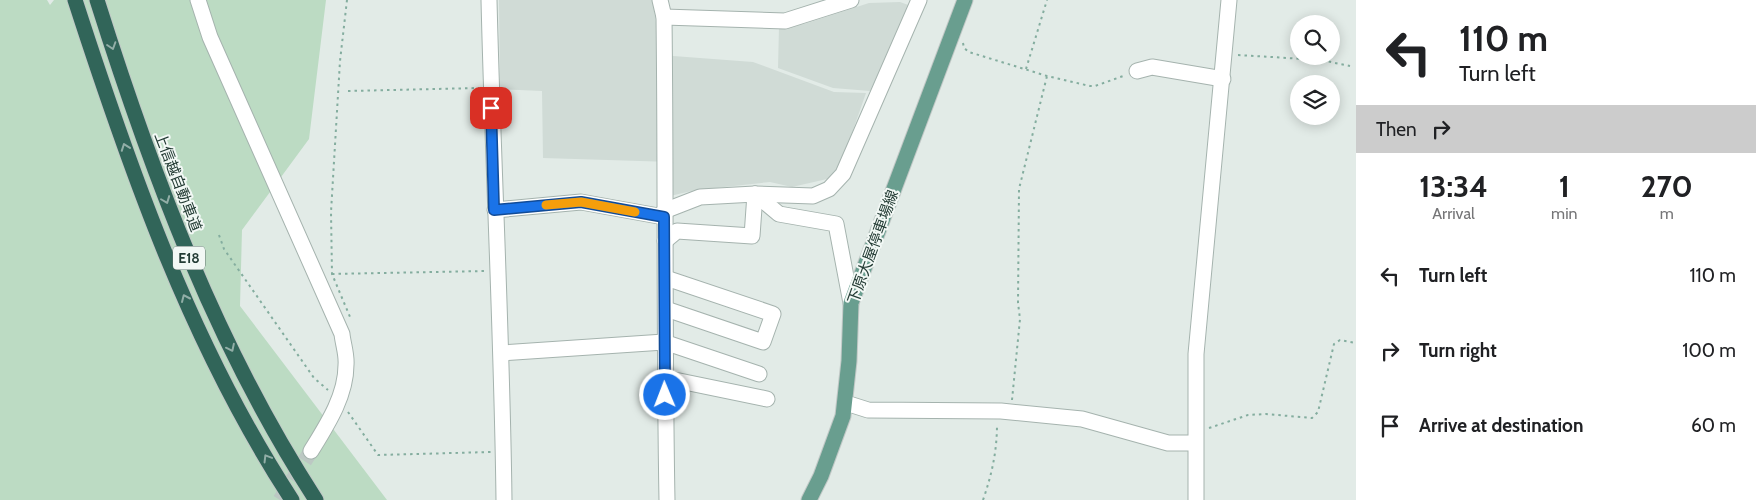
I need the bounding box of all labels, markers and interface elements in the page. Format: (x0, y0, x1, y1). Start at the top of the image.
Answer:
map controls (1290, 15, 1340, 125)
button: search (1290, 15, 1340, 65)
text: 110 m (1459, 17, 1548, 60)
icon: left (1376, 20, 1441, 85)
one-way arrow (106, 42, 116, 50)
text: Turn left (1459, 60, 1536, 87)
button: layers (1290, 75, 1340, 125)
pin (470, 87, 512, 129)
icon: arrive (477, 94, 505, 122)
icon: right (1427, 115, 1455, 143)
text: Then (1376, 118, 1417, 141)
street label: 上信越自動車道 (151, 130, 205, 234)
one-way arrow (121, 144, 131, 152)
text: 13:34 (1419, 168, 1488, 205)
text: 1 (1559, 168, 1570, 205)
text: 270 (1641, 168, 1693, 205)
street label: 下原大屋停車場線 (844, 188, 902, 306)
one-way arrow (159, 195, 170, 204)
text: Arrival (1432, 204, 1475, 223)
text: min (1551, 204, 1577, 223)
text: m (1660, 204, 1674, 223)
road number: E18 (173, 247, 205, 270)
icon: left (1376, 262, 1404, 290)
text: Turn left (1419, 264, 1487, 287)
text: 110 m (1689, 264, 1736, 287)
one-way arrow (181, 294, 191, 303)
icon: right (1376, 337, 1404, 365)
text: Turn right (1419, 339, 1497, 362)
text: 100 m (1682, 339, 1736, 362)
one-way arrow (225, 343, 235, 352)
position arrow (638, 368, 690, 420)
icon: arrive (1376, 412, 1404, 440)
text: Arrive at destination (1419, 414, 1583, 437)
text: 60 m (1691, 414, 1736, 437)
one-way arrow (264, 455, 274, 464)

